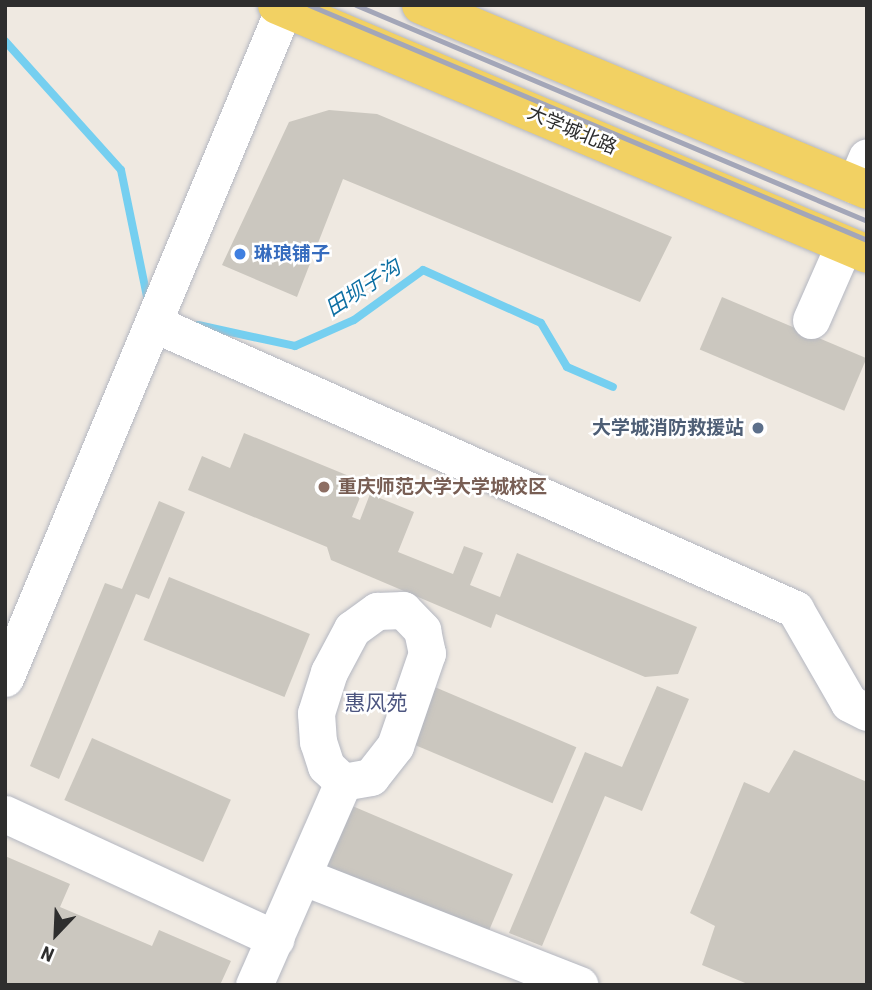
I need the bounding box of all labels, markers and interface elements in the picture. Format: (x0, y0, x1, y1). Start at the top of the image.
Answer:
street label: 大学城北路 (524, 101, 620, 159)
place label: 琳琅铺子 (254, 243, 330, 265)
marker: 琳琅铺子 (232, 246, 248, 262)
water label: 田坝子沟 (321, 255, 405, 321)
place label: 大学城消防救援站 (592, 417, 744, 439)
marker: 大学城消防救援站 (750, 420, 766, 436)
place label: 重庆师范大学大学城校区 (338, 476, 547, 498)
marker: 重庆师范大学大学城校区 (316, 479, 332, 495)
district label: 惠风苑 (345, 690, 407, 716)
north arrow (21, 899, 91, 969)
text: N (38, 941, 57, 967)

